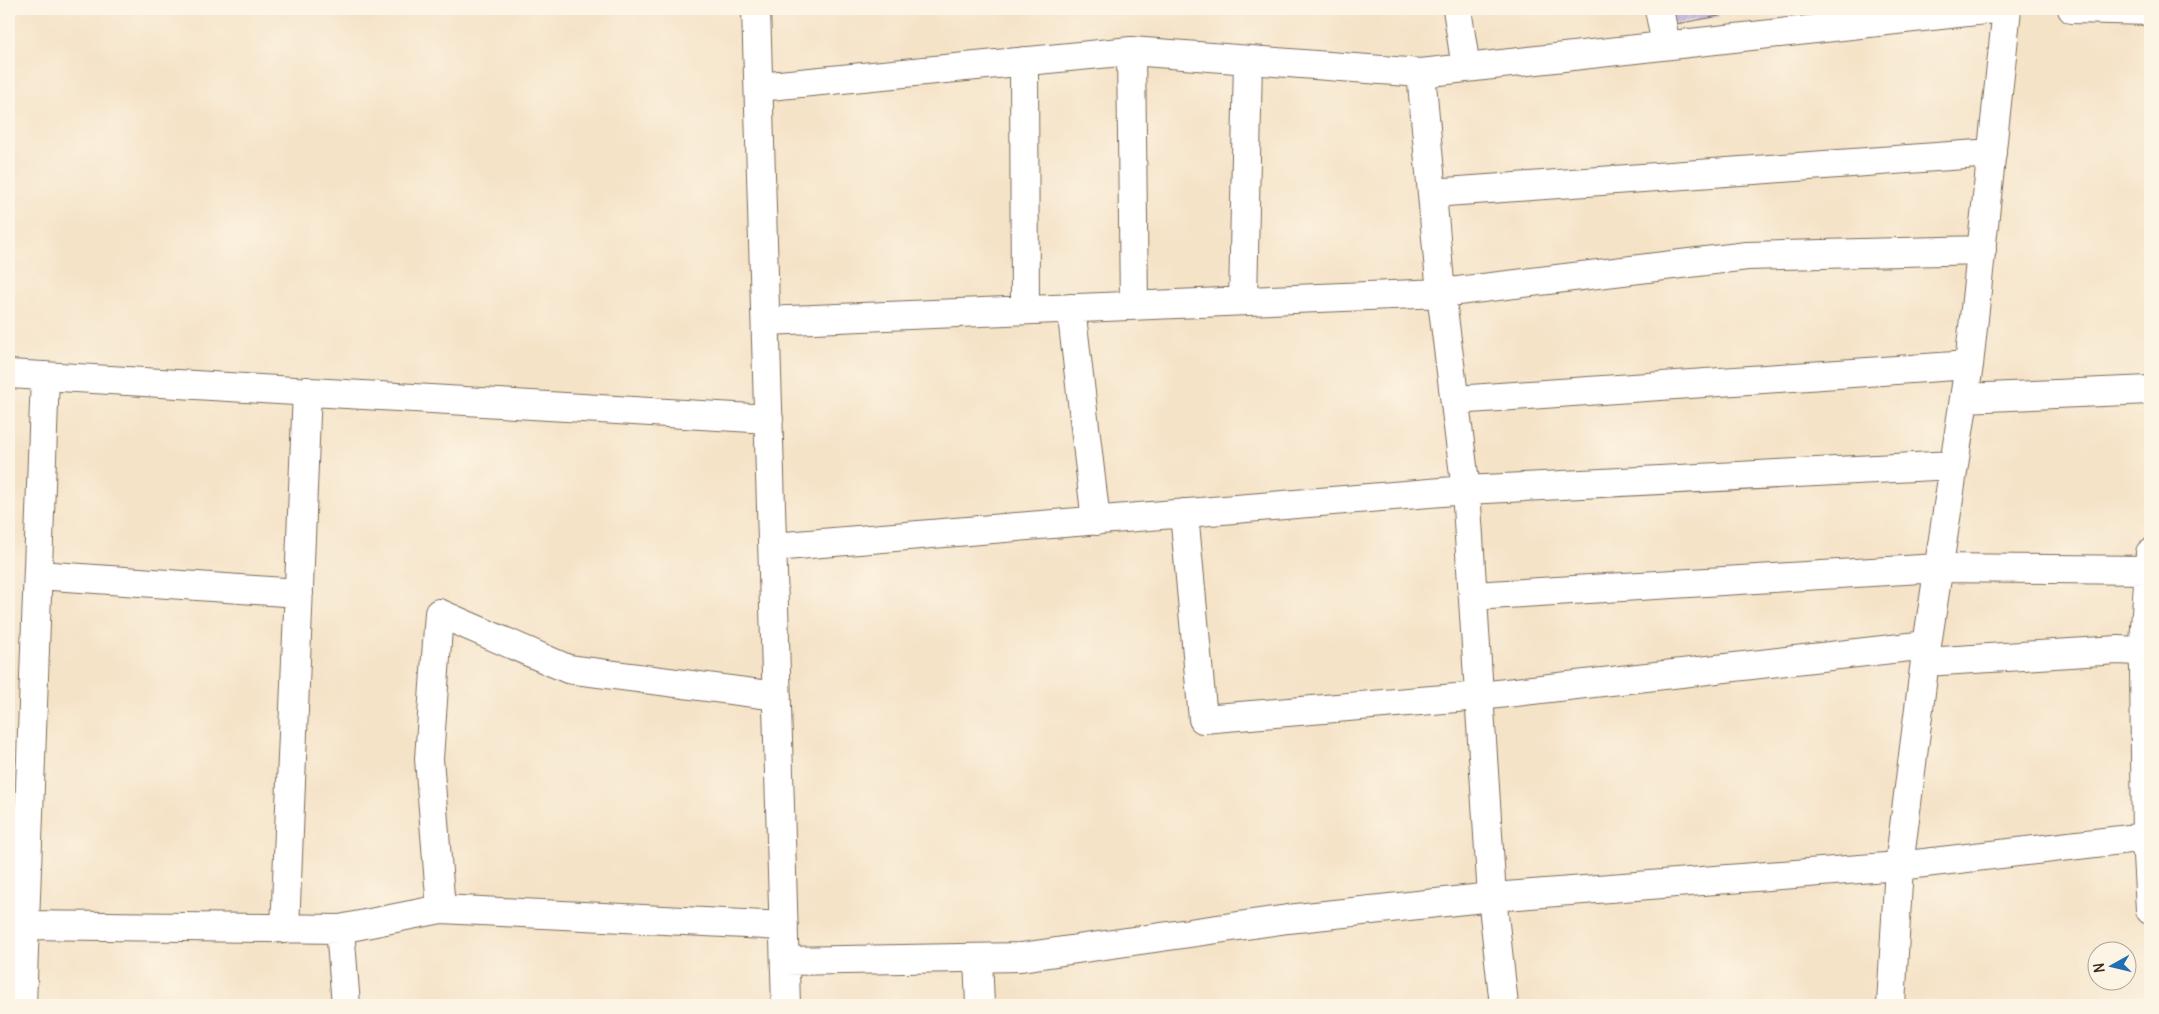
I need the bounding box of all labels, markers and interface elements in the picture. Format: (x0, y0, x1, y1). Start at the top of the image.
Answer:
north arrow (2086, 942, 2136, 992)
text: N (2090, 962, 2109, 974)

